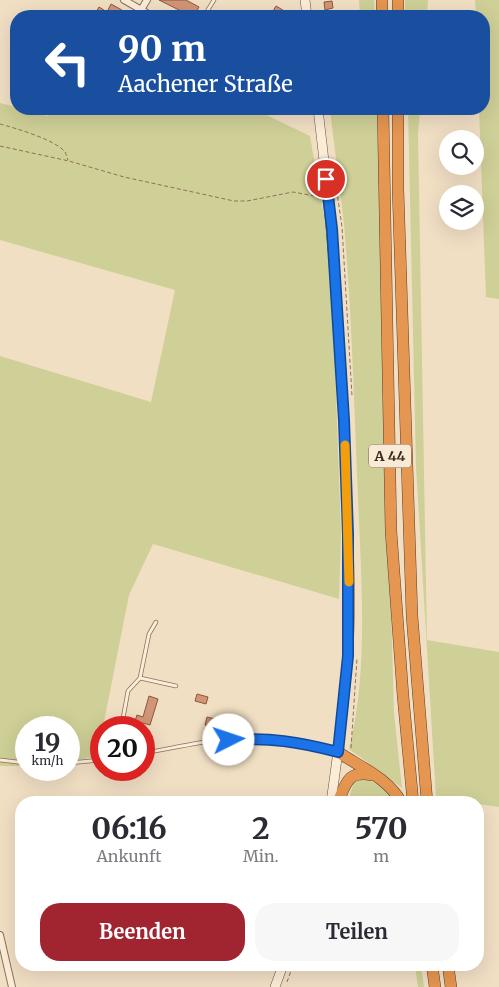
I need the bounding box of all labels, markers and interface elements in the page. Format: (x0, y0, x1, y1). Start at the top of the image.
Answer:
text: 90 m (118, 27, 206, 71)
icon: left (35, 30, 100, 95)
text: Aachener Straße (118, 70, 293, 98)
map controls (439, 130, 484, 230)
button: search (439, 130, 484, 175)
pin (305, 158, 347, 200)
icon: arrive (312, 165, 340, 193)
button: layers (439, 185, 484, 230)
road number: A 44 (369, 444, 411, 468)
position arrow (202, 713, 254, 765)
speed limit sign: 20 (90, 716, 155, 781)
text: 19 (35, 726, 60, 758)
text: km/h (32, 753, 63, 768)
text: 06:16 (91, 809, 167, 847)
text: 2 (252, 809, 270, 847)
text: 570 (355, 809, 408, 847)
text: Ankunft (97, 846, 161, 866)
text: Min. (243, 846, 278, 866)
text: m (373, 846, 389, 866)
button: Beenden (40, 903, 245, 961)
button: Teilen (255, 903, 459, 961)

